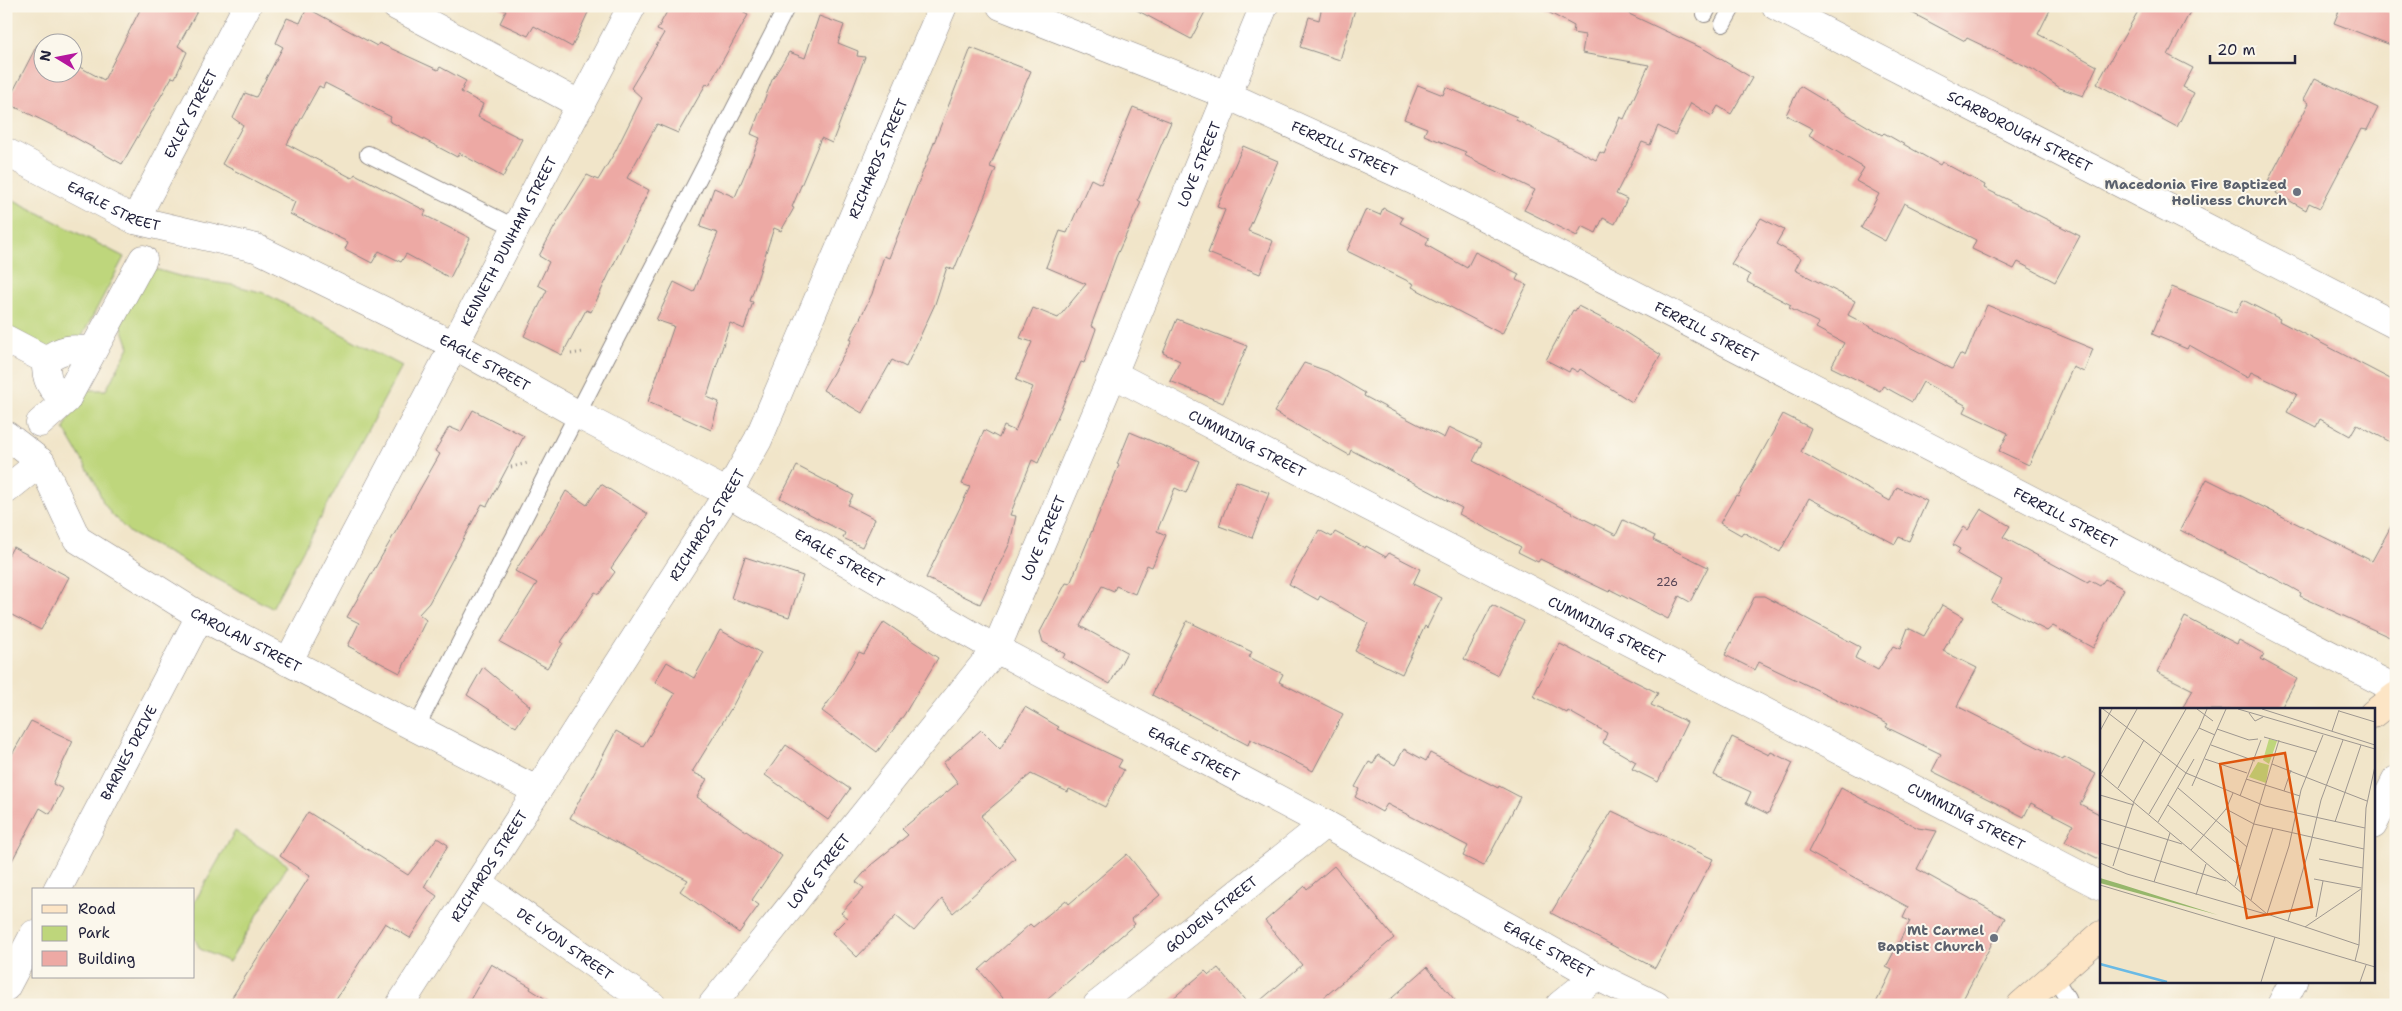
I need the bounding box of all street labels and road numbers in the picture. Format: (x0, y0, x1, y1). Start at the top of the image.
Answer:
street label: EXLEY STREET (160, 66, 222, 161)
street label: SCARBOROUGH STREET (1944, 87, 2095, 176)
street label: RICHARDS STREET (844, 95, 912, 221)
street label: FERRILL STREET (1288, 117, 1401, 181)
street label: LOVE STREET (1173, 118, 1225, 210)
street label: KENNETH DUNHAM STREET (457, 153, 561, 329)
street label: EAGLE STREET (64, 177, 162, 235)
street label: FERRILL STREET (1651, 298, 1762, 367)
street label: EAGLE STREET (436, 330, 534, 395)
street label: CUMMING STREET (1185, 406, 1309, 481)
street label: RICHARDS STREET (665, 465, 749, 584)
street label: FERRILL STREET (2010, 483, 2121, 552)
street label: LOVE STREET (1017, 492, 1069, 584)
street label: EAGLE STREET (791, 525, 888, 591)
street label: CUMMING STREET (1545, 592, 1669, 668)
street label: CAROLAN STREET (187, 603, 305, 676)
street label: BARNES DRIVE (96, 702, 161, 803)
street label: EAGLE STREET (1145, 722, 1243, 786)
street label: CUMMING STREET (1904, 778, 2028, 854)
street label: RICHARDS STREET (447, 807, 532, 925)
street label: LOVE STREET (783, 830, 854, 913)
street label: GOLDEN STREET (1162, 872, 1261, 956)
street label: DE LYON STREET (513, 904, 617, 984)
street label: EAGLE STREET (1500, 917, 1597, 982)

